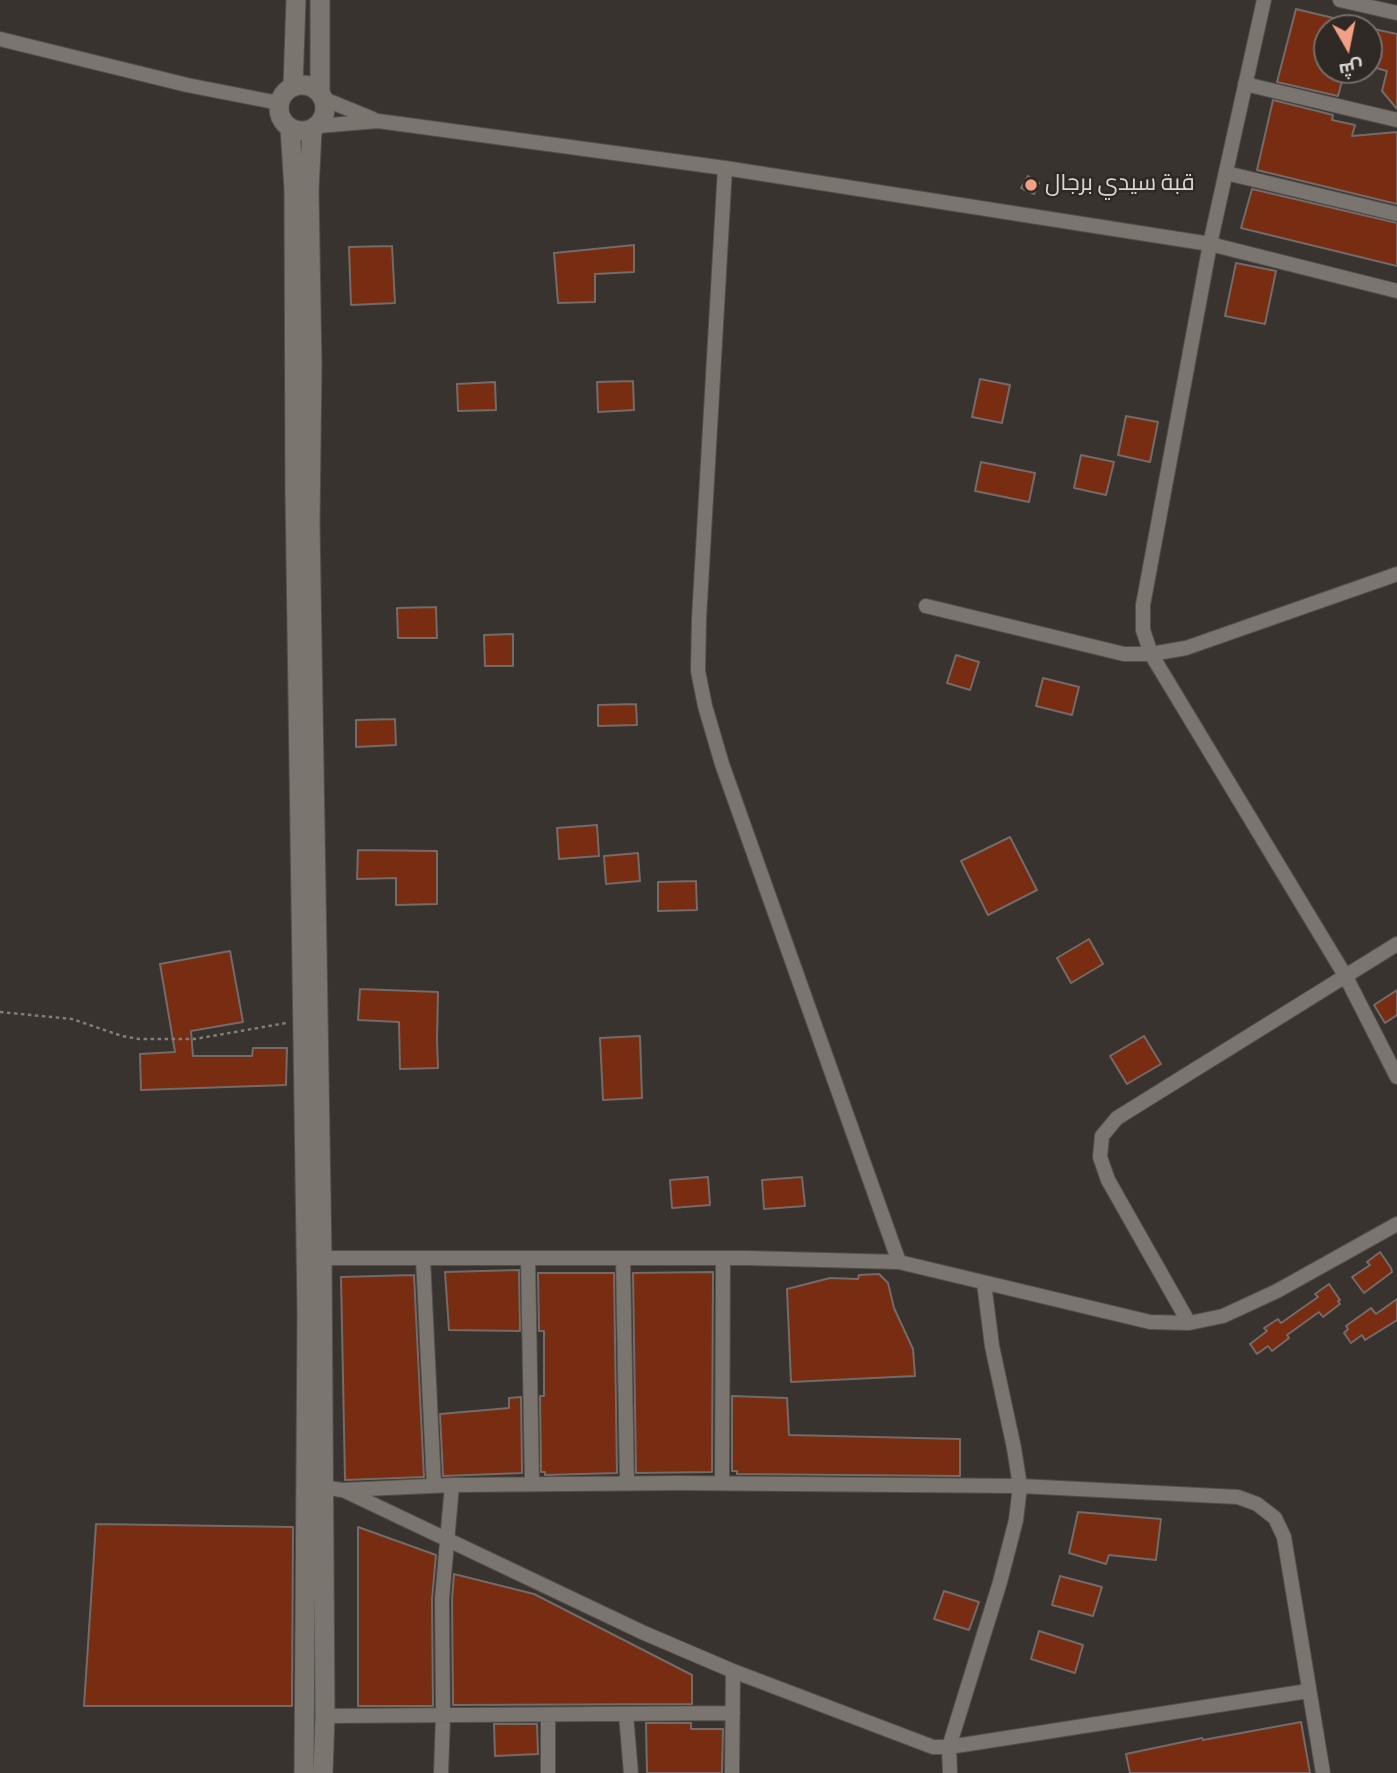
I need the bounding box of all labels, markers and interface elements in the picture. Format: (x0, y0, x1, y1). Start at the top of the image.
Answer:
north arrow (1313, 14, 1383, 84)
text: ش (1337, 53, 1365, 84)
place label: قبة سيدي برجال (1045, 171, 1195, 199)
marker: قبة سيدي برجال (1023, 177, 1039, 193)

